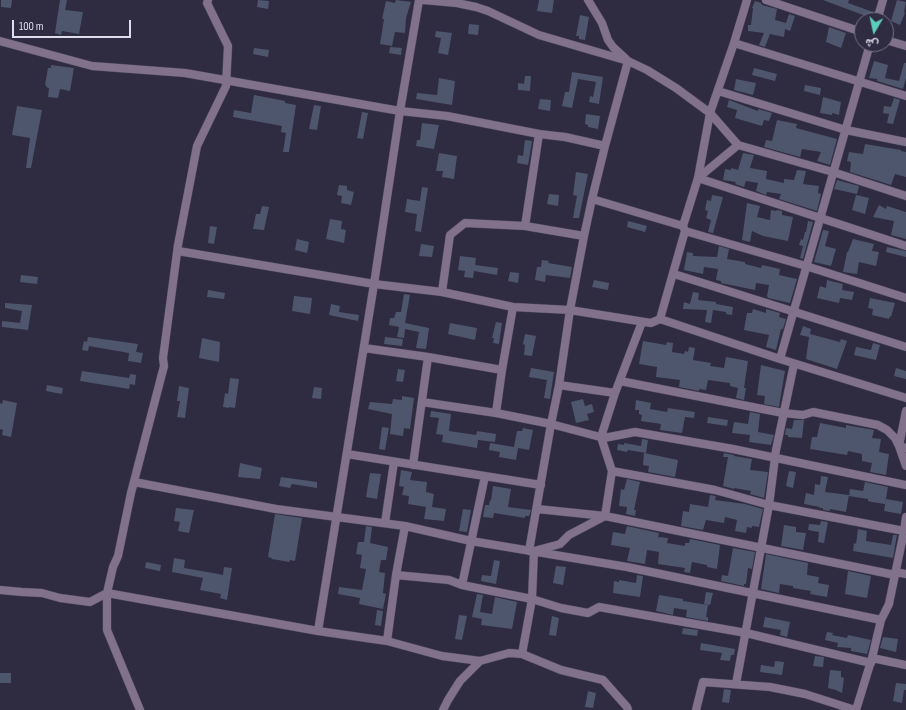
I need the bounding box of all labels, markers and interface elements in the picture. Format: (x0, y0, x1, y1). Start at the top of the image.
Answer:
scale bar (14, 12, 133, 38)
north arrow (854, 12, 894, 52)
text: 100 m (19, 19, 44, 34)
text: ش (865, 36, 880, 51)

